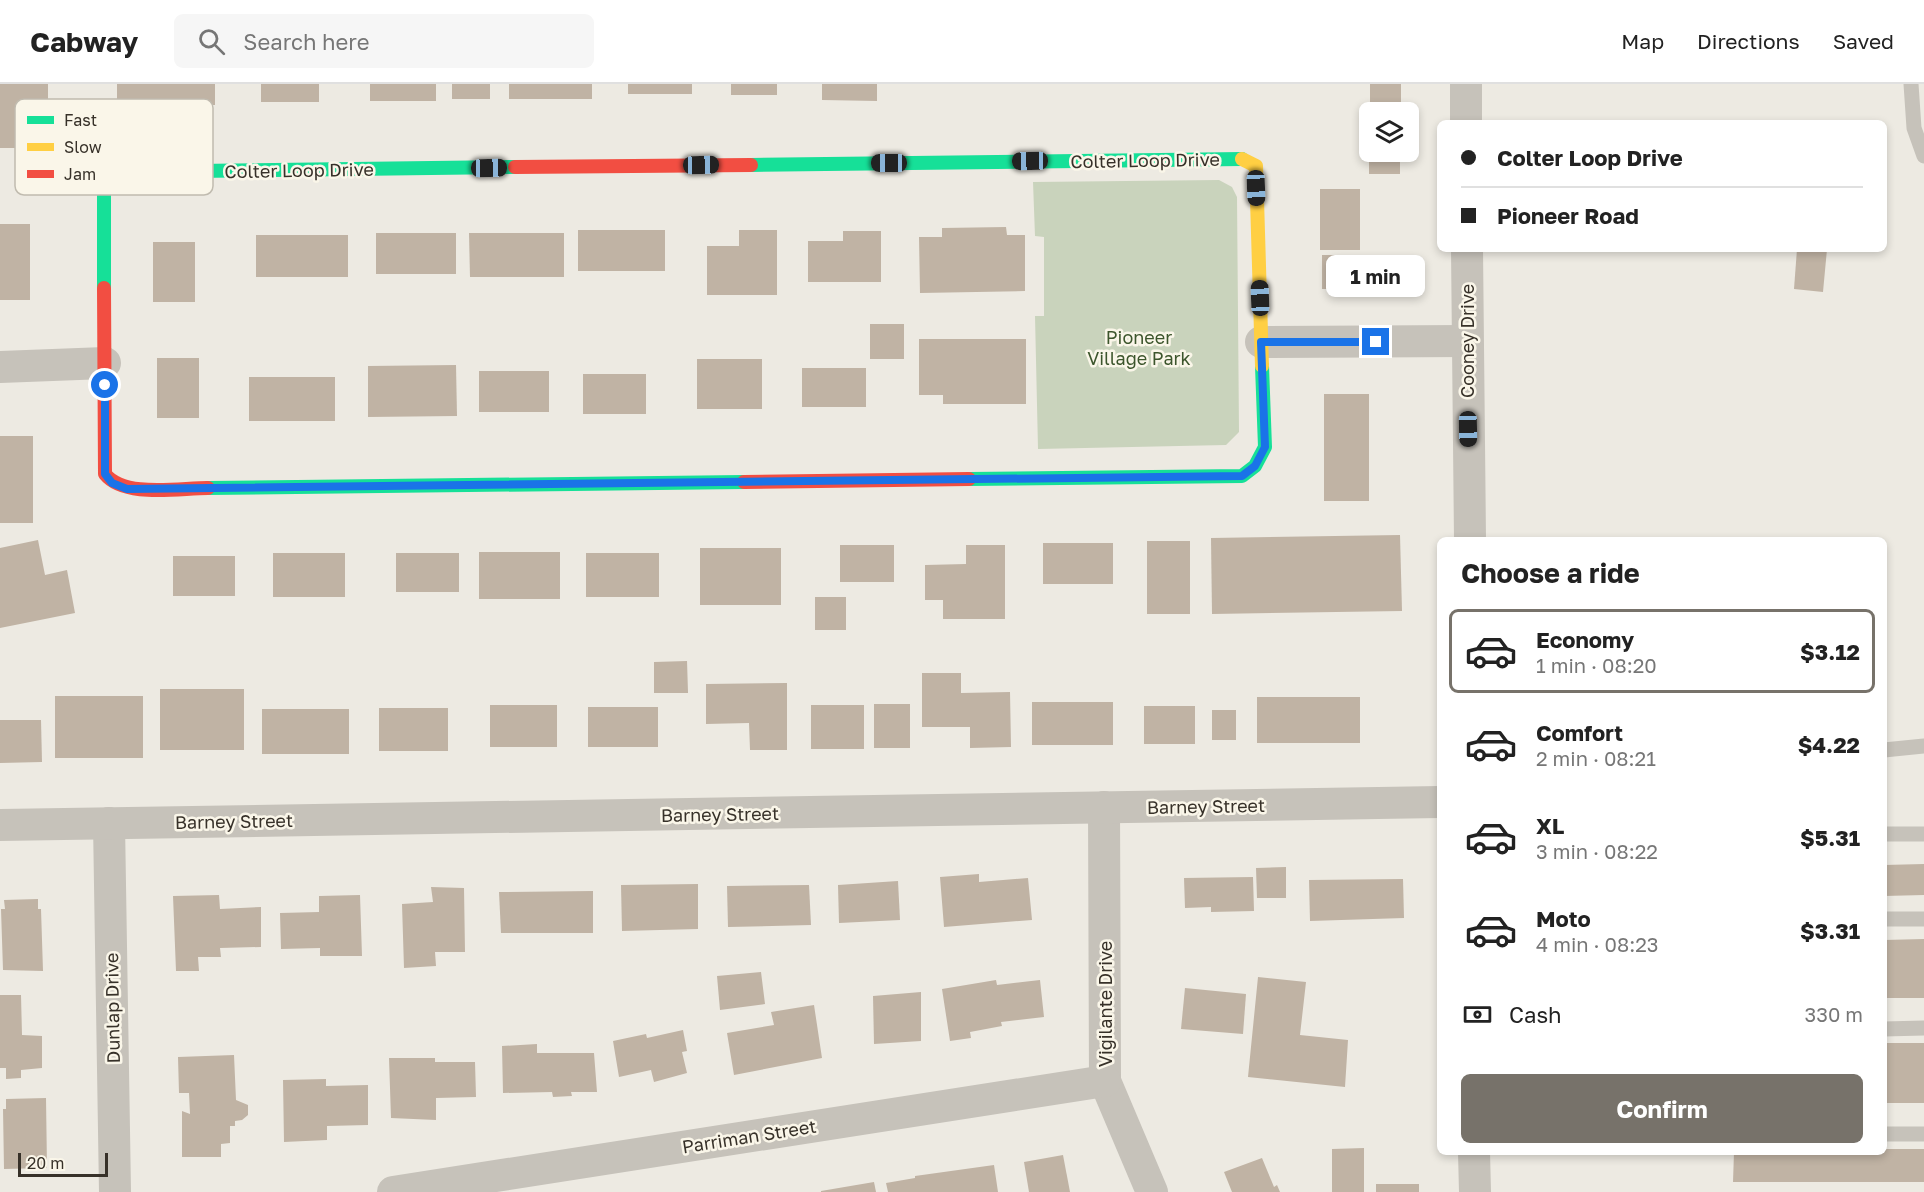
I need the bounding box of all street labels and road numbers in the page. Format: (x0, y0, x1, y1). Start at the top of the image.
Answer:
street label: Colter Loop Drive (1070, 148, 1220, 172)
street label: Colter Loop Drive (224, 158, 374, 182)
street label: Cooney Drive (1456, 284, 1478, 398)
street label: Barney Street (1147, 794, 1265, 818)
street label: Barney Street (661, 802, 779, 826)
street label: Barney Street (175, 809, 293, 833)
street label: Vigilante Drive (1094, 941, 1116, 1067)
street label: Dunlap Drive (100, 952, 124, 1064)
street label: Parriman Street (680, 1115, 818, 1157)

